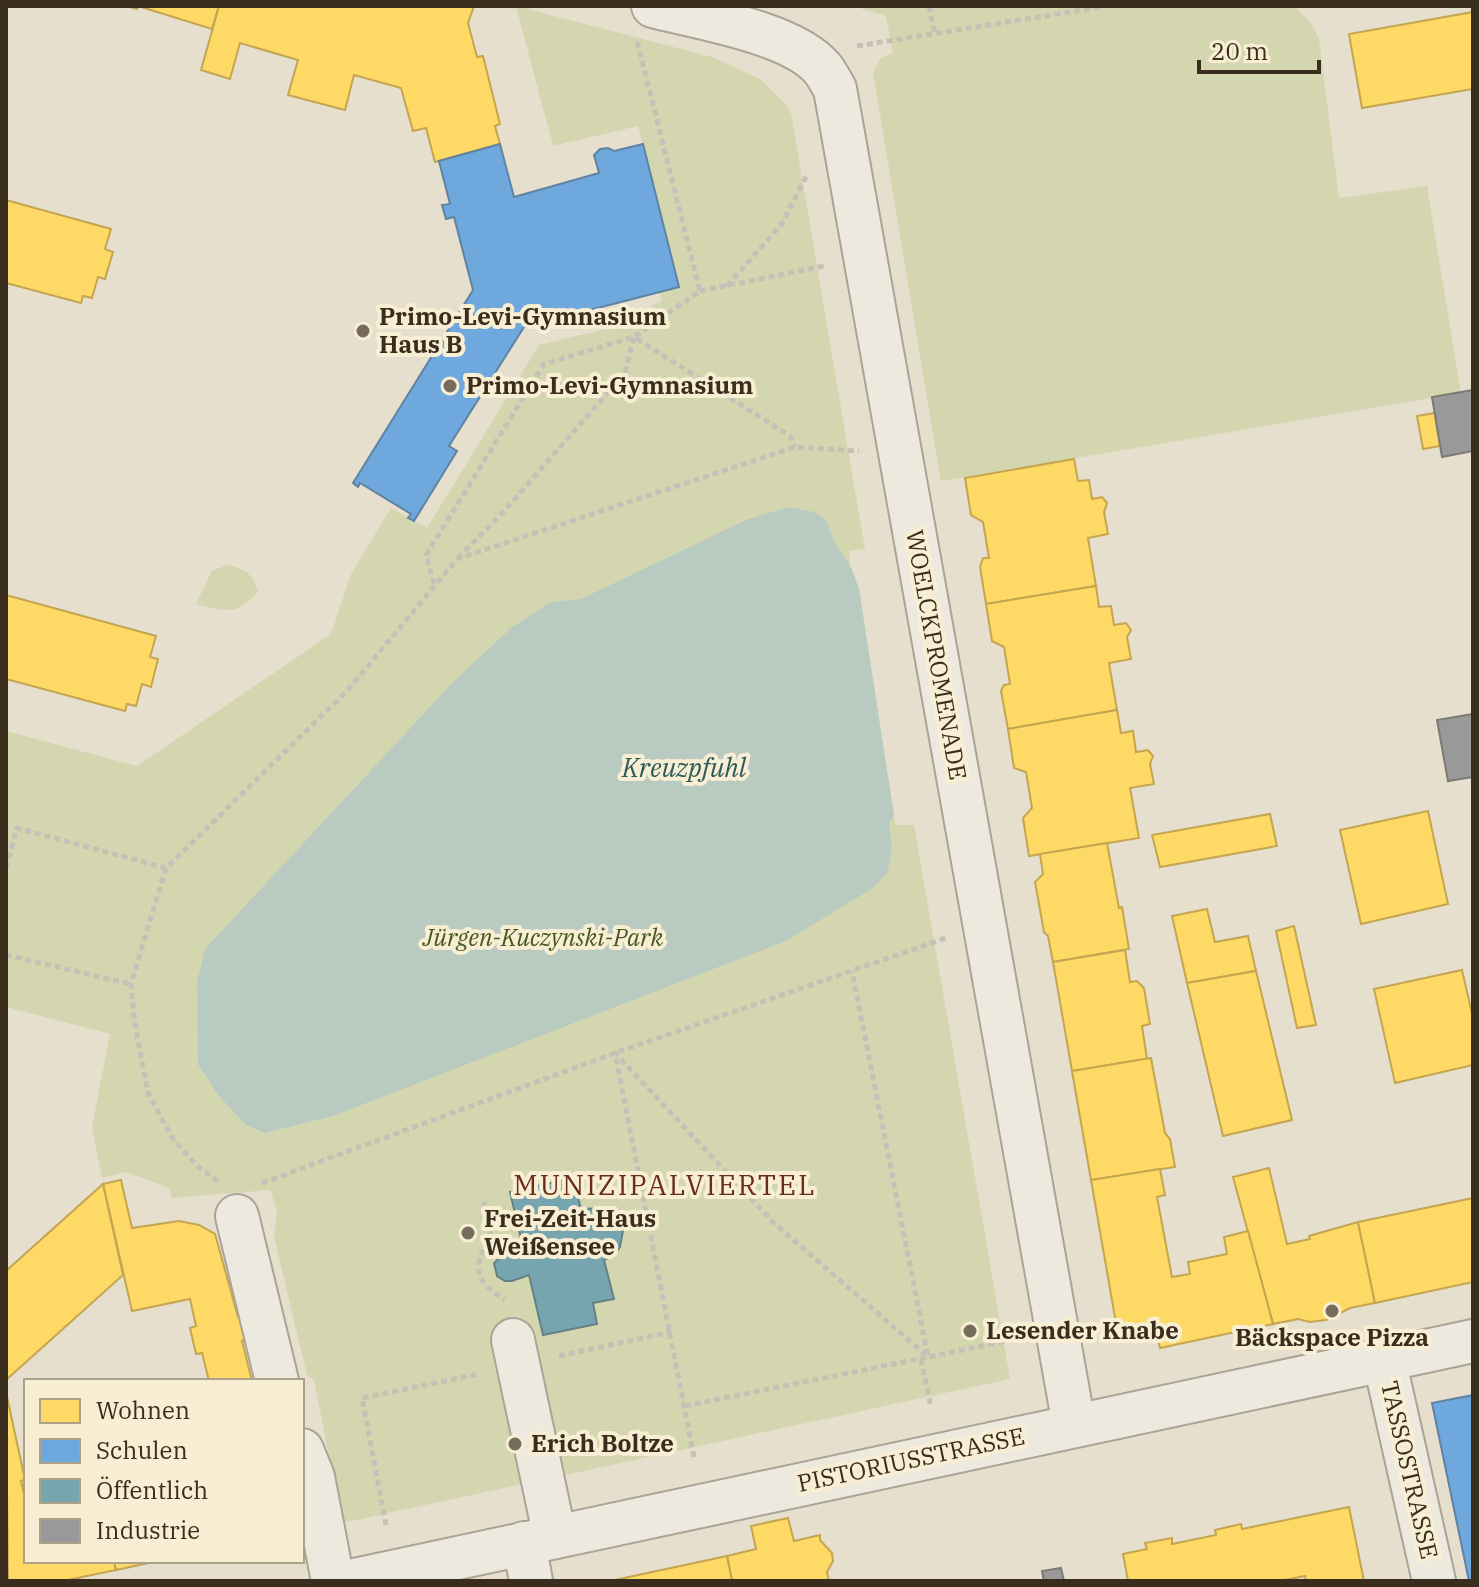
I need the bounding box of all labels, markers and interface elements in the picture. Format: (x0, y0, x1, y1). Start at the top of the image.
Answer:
scale bar (1199, 24, 1319, 74)
text: 20 m (1211, 35, 1268, 67)
place label: Primo-Levi-Gymnasium Haus B (379, 300, 666, 360)
marker: Primo-Levi-Gymnasium Haus B (354, 322, 372, 340)
place label: Primo-Levi-Gymnasium (466, 369, 753, 401)
marker: Primo-Levi-Gymnasium (441, 377, 459, 395)
street label: WOELCKPROMENADE (899, 527, 975, 782)
water label: Kreuzpfuhl (621, 750, 747, 784)
park label: Jürgen-Kuczynski-Park (422, 921, 663, 953)
district label: MUNIZIPALVIERTEL (513, 1166, 817, 1203)
place label: Frei-Zeit-Haus Weißensee (484, 1202, 656, 1262)
marker: Frei-Zeit-Haus Weißensee (459, 1224, 477, 1242)
marker: Bäckspace Pizza (1323, 1302, 1341, 1320)
place label: Lesender Knabe (986, 1314, 1179, 1346)
place label: Bäckspace Pizza (1235, 1321, 1429, 1353)
marker: Lesender Knabe (961, 1322, 979, 1340)
street label: TASSOSTRASSE (1374, 1378, 1446, 1562)
legend (24, 1379, 304, 1563)
text: Wohnen (96, 1394, 190, 1426)
street label: PISTORIUSSTRASSE (794, 1419, 1027, 1499)
place label: Erich Boltze (531, 1427, 674, 1459)
text: Schulen (96, 1434, 188, 1466)
marker: Erich Boltze (506, 1435, 524, 1453)
text: Öffentlich (96, 1474, 208, 1506)
text: Industrie (96, 1514, 200, 1546)

